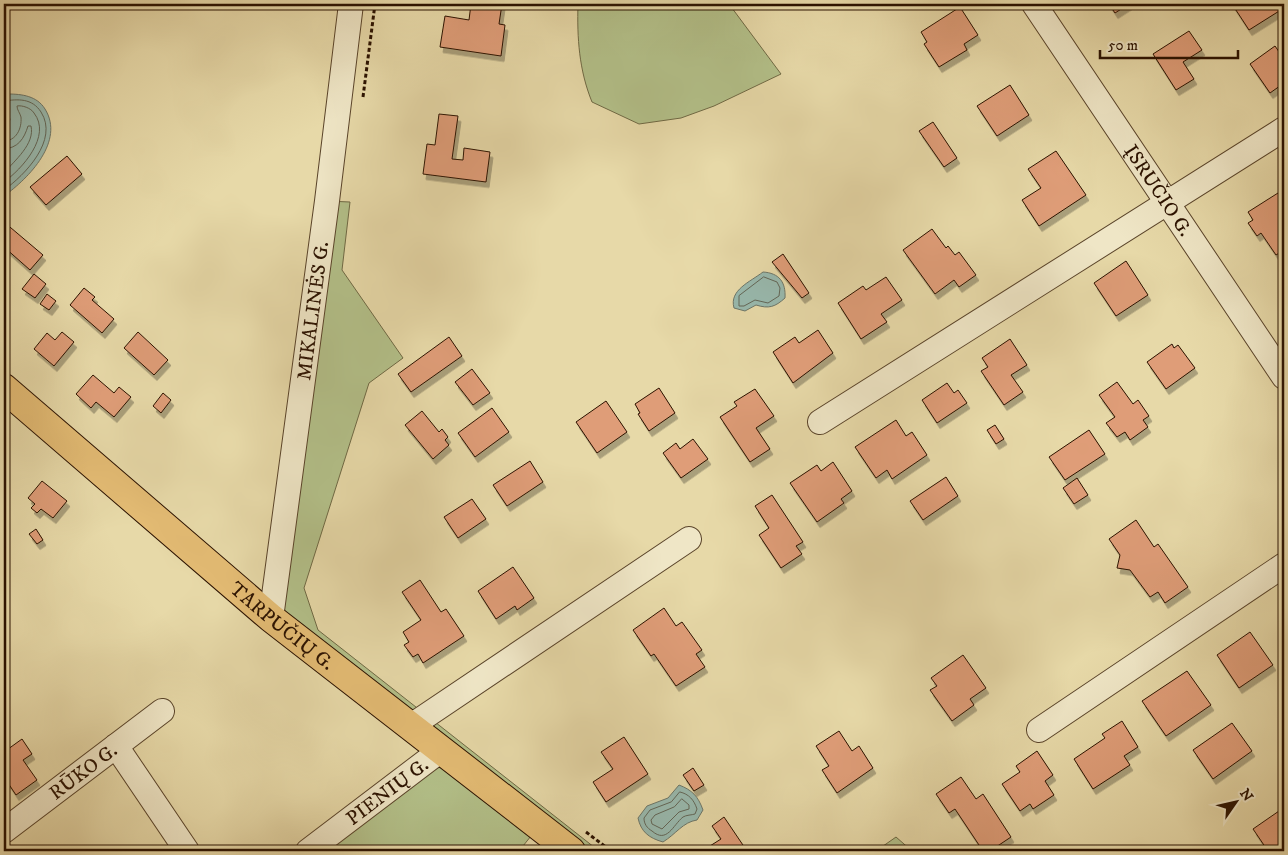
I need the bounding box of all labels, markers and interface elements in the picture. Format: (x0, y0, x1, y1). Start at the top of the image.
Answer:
scale bar (1100, 28, 1238, 60)
text: 50 m (1108, 36, 1138, 55)
street label: ĮSRUČIO G. (1118, 140, 1197, 242)
street label: MIKALINĖS G. (292, 240, 335, 382)
street label: TARPUČIŲ G. (224, 577, 339, 677)
street label: RŪKO G. (45, 738, 123, 806)
street label: PIENIŲ G. (342, 753, 434, 832)
north arrow (1210, 778, 1260, 828)
text: N (1235, 785, 1257, 806)

